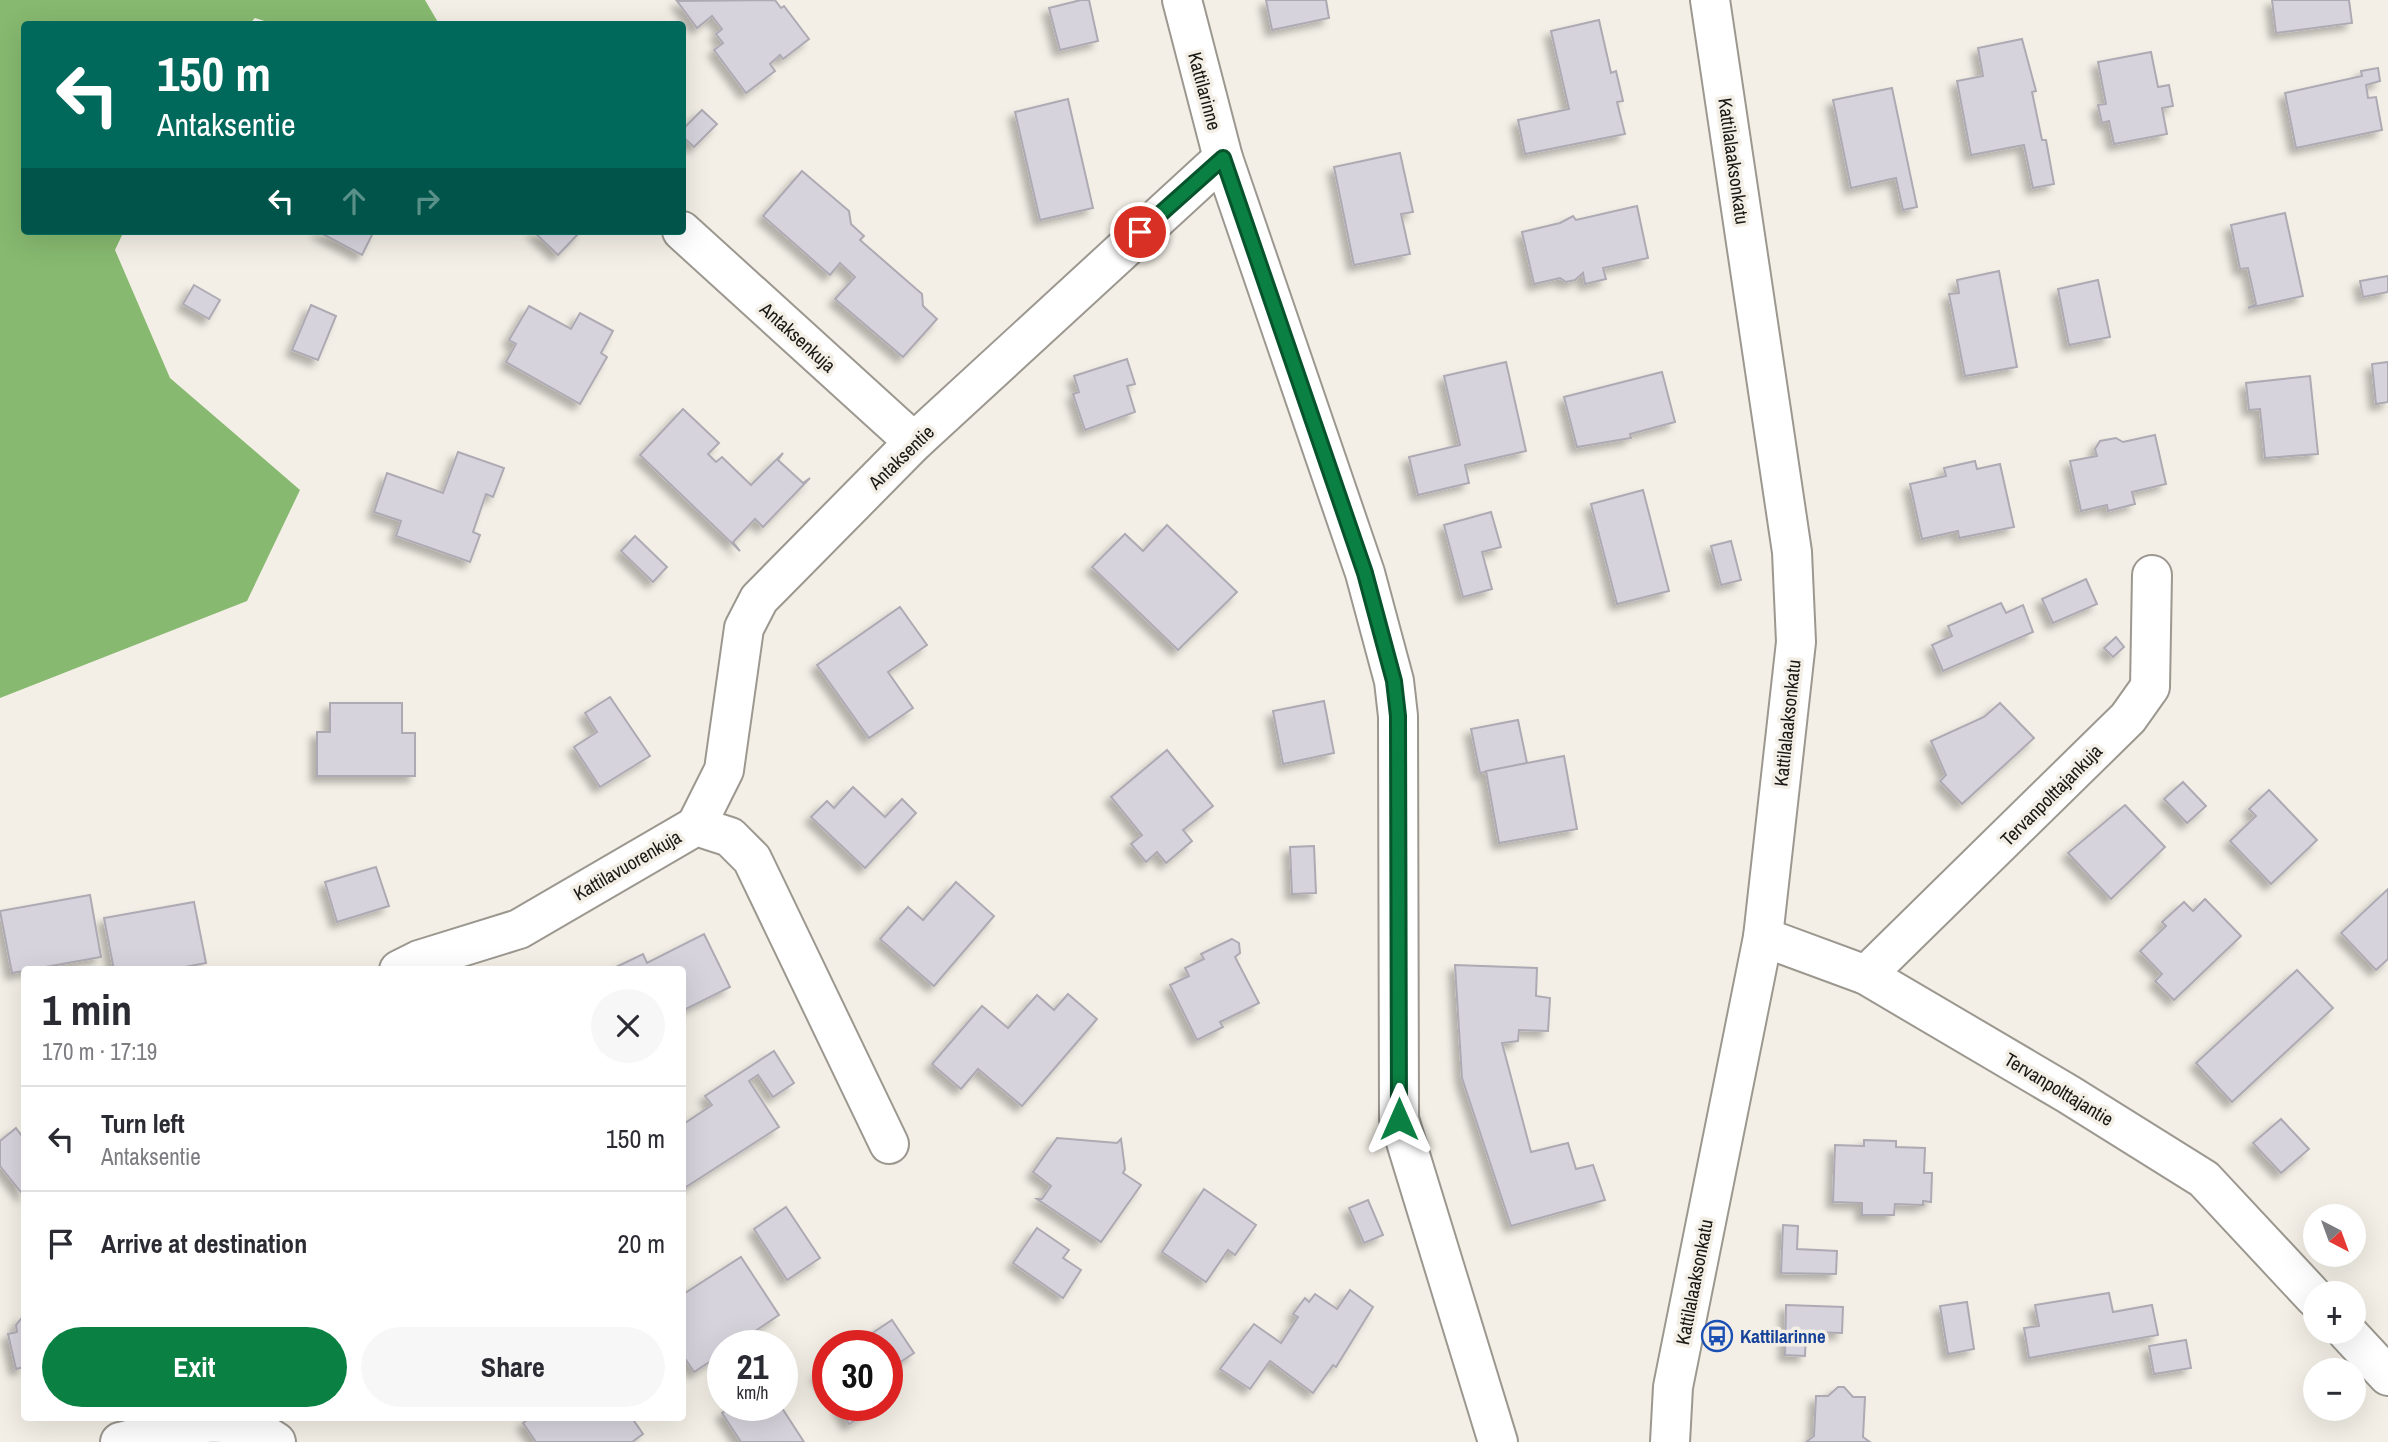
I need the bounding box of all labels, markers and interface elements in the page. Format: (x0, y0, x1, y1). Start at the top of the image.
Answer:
text: 150 m (157, 40, 271, 106)
icon: left (42, 49, 133, 140)
street label: Kattilarinne (1182, 49, 1228, 133)
street label: Kattilalaaksonkatu (1712, 96, 1756, 226)
text: Antaksentie (157, 103, 296, 146)
icon: left (262, 182, 300, 220)
icon: ahead (335, 182, 373, 220)
icon: right (408, 182, 446, 220)
pin (1110, 202, 1170, 262)
icon: arrive (1121, 213, 1159, 251)
street label: Antaksenkuja (754, 295, 842, 378)
street label: Antaksentie (862, 419, 940, 496)
street label: Kattilalaaksonkatu (1767, 658, 1807, 788)
street label: Tervanpolttajankuja (1994, 738, 2108, 852)
street label: Kattilavuorenkuja (568, 823, 686, 906)
text: 1 min (42, 982, 132, 1038)
button: close (591, 989, 665, 1063)
text: 170 m · 17:19 (42, 1036, 157, 1067)
street label: Tervanpolttajantie (2000, 1046, 2118, 1132)
position arrow (1362, 1082, 1436, 1156)
text: Turn left (101, 1106, 185, 1141)
icon: left (42, 1120, 80, 1158)
text: 150 m (606, 1121, 665, 1156)
text: Antaksentie (101, 1141, 201, 1172)
north arrow (2303, 1204, 2366, 1267)
map controls (2303, 1204, 2366, 1421)
street label: Kattilalaaksonkatu (1669, 1217, 1719, 1347)
icon: arrive (42, 1225, 80, 1263)
text: Arrive at destination (101, 1226, 307, 1261)
text: 20 m (618, 1226, 665, 1261)
button: + (2303, 1281, 2366, 1344)
bus stop icon: Kattilarinne (1700, 1319, 1734, 1353)
place label: Kattilarinne (1740, 1323, 1826, 1349)
button: Exit (42, 1327, 347, 1407)
button: Share (361, 1327, 665, 1407)
speed limit sign: 30 (812, 1330, 903, 1421)
text: 21 (737, 1343, 768, 1390)
button: − (2303, 1358, 2366, 1421)
text: km/h (737, 1380, 769, 1405)

